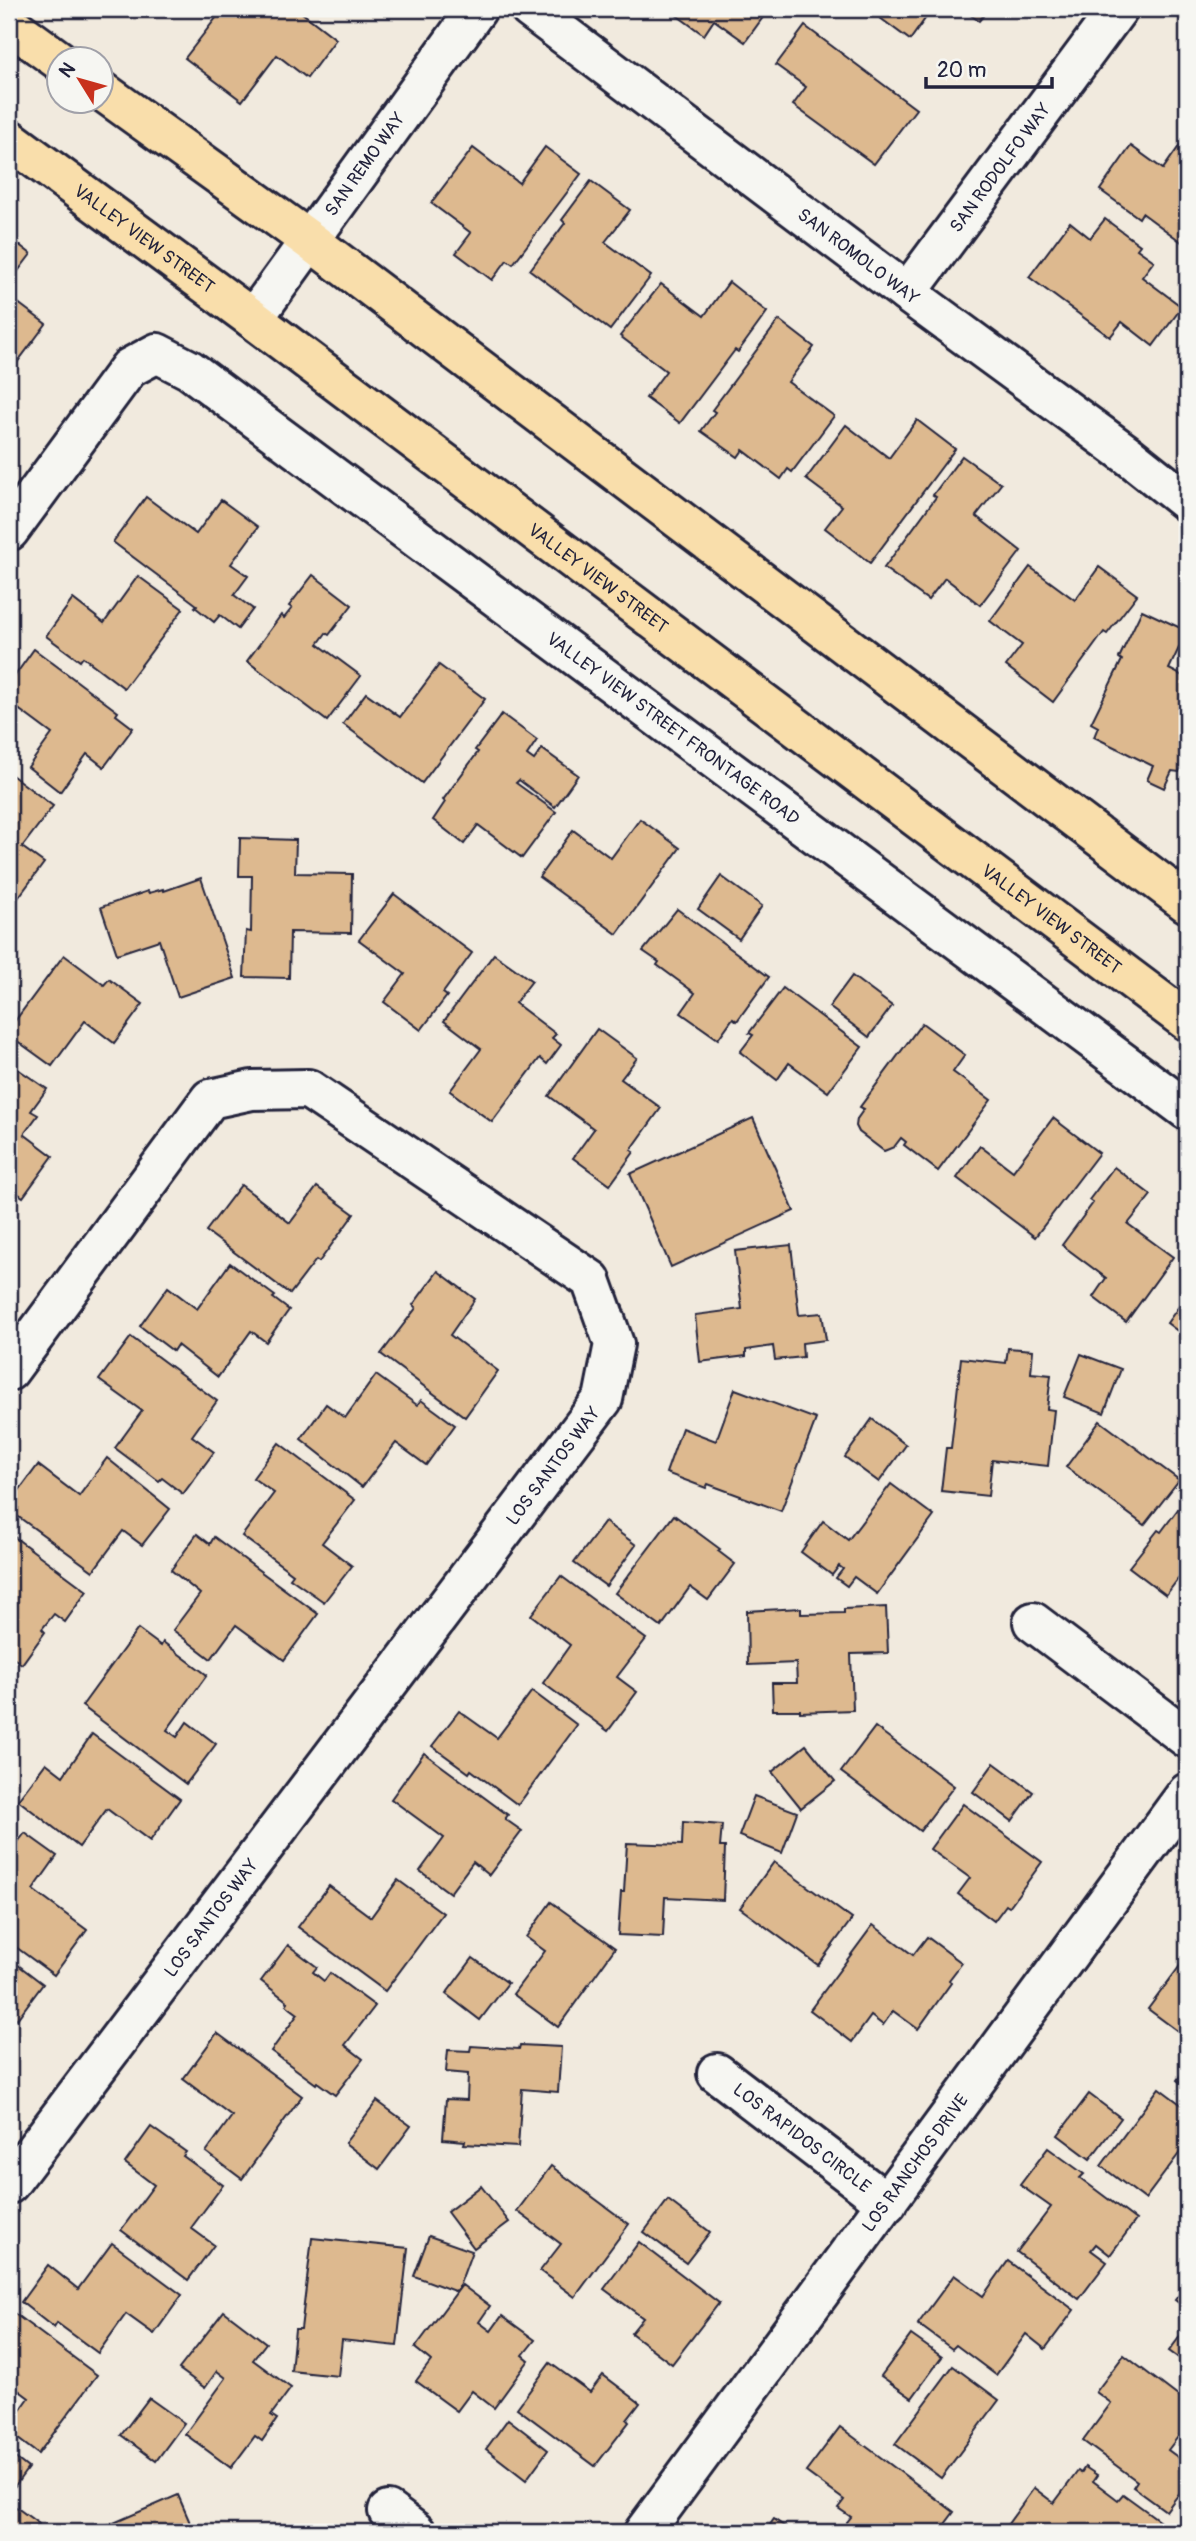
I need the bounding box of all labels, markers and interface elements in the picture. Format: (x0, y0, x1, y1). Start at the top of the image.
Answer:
north arrow (46, 46, 116, 116)
scale bar (926, 46, 1052, 90)
text: 20 m (937, 57, 986, 84)
text: N (54, 58, 81, 83)
street label: SAN RODOLFO WAY (945, 98, 1056, 237)
street label: SAN REMO WAY (320, 108, 411, 221)
street label: VALLEY VIEW STREET (69, 180, 219, 299)
street label: SAN ROMOLO WAY (793, 203, 924, 310)
street label: VALLEY VIEW STREET (523, 519, 672, 639)
street label: VALLEY VIEW STREET FRONTAGE ROAD (542, 628, 804, 830)
street label: VALLEY VIEW STREET (977, 859, 1126, 980)
street label: LOS SANTOS WAY (501, 1402, 606, 1530)
street label: LOS SANTOS WAY (159, 1854, 264, 1982)
street label: LOS RAPIDOS CIRCLE (728, 2078, 875, 2198)
street label: LOS RANCHOS DRIVE (857, 2090, 974, 2237)

